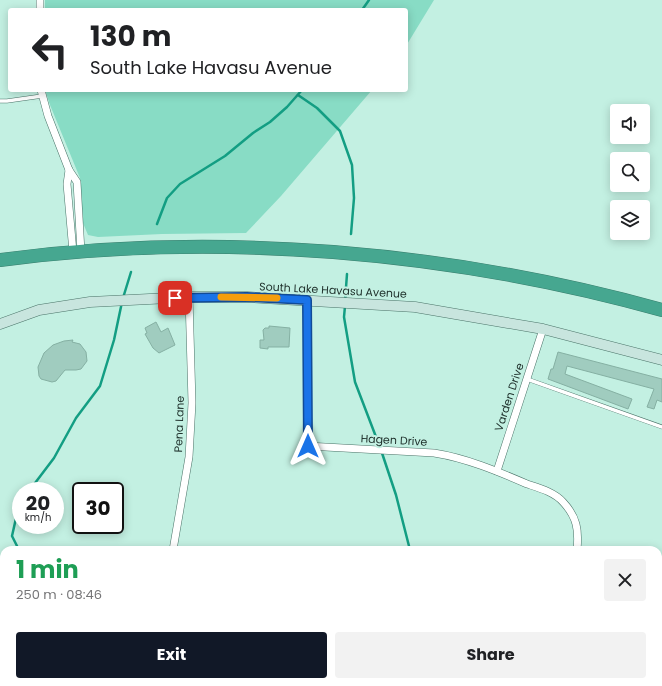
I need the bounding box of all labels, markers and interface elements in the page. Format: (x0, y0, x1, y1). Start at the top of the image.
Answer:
text: 130 m (90, 17, 171, 56)
icon: left (24, 24, 76, 76)
text: South Lake Havasu Avenue (90, 55, 332, 80)
map controls (610, 104, 650, 240)
button: sound (610, 104, 650, 144)
button: search (610, 152, 650, 192)
button: layers (610, 200, 650, 240)
street label: South Lake Havasu Avenue (259, 278, 407, 302)
pin (158, 281, 192, 315)
icon: arrive (164, 287, 186, 309)
street label: Varden Drive (490, 361, 528, 433)
street label: Pena Lane (170, 395, 188, 453)
position arrow (287, 425, 329, 467)
street label: Hagen Drive (360, 430, 428, 450)
speed limit sign: 30 (72, 482, 124, 534)
text: 20 (26, 489, 50, 517)
text: km/h (25, 510, 51, 525)
text: 1 min (16, 553, 79, 586)
button: close (604, 559, 646, 601)
text: 250 m · 08:46 (16, 585, 102, 604)
button: Exit (16, 632, 327, 678)
button: Share (335, 632, 646, 678)

